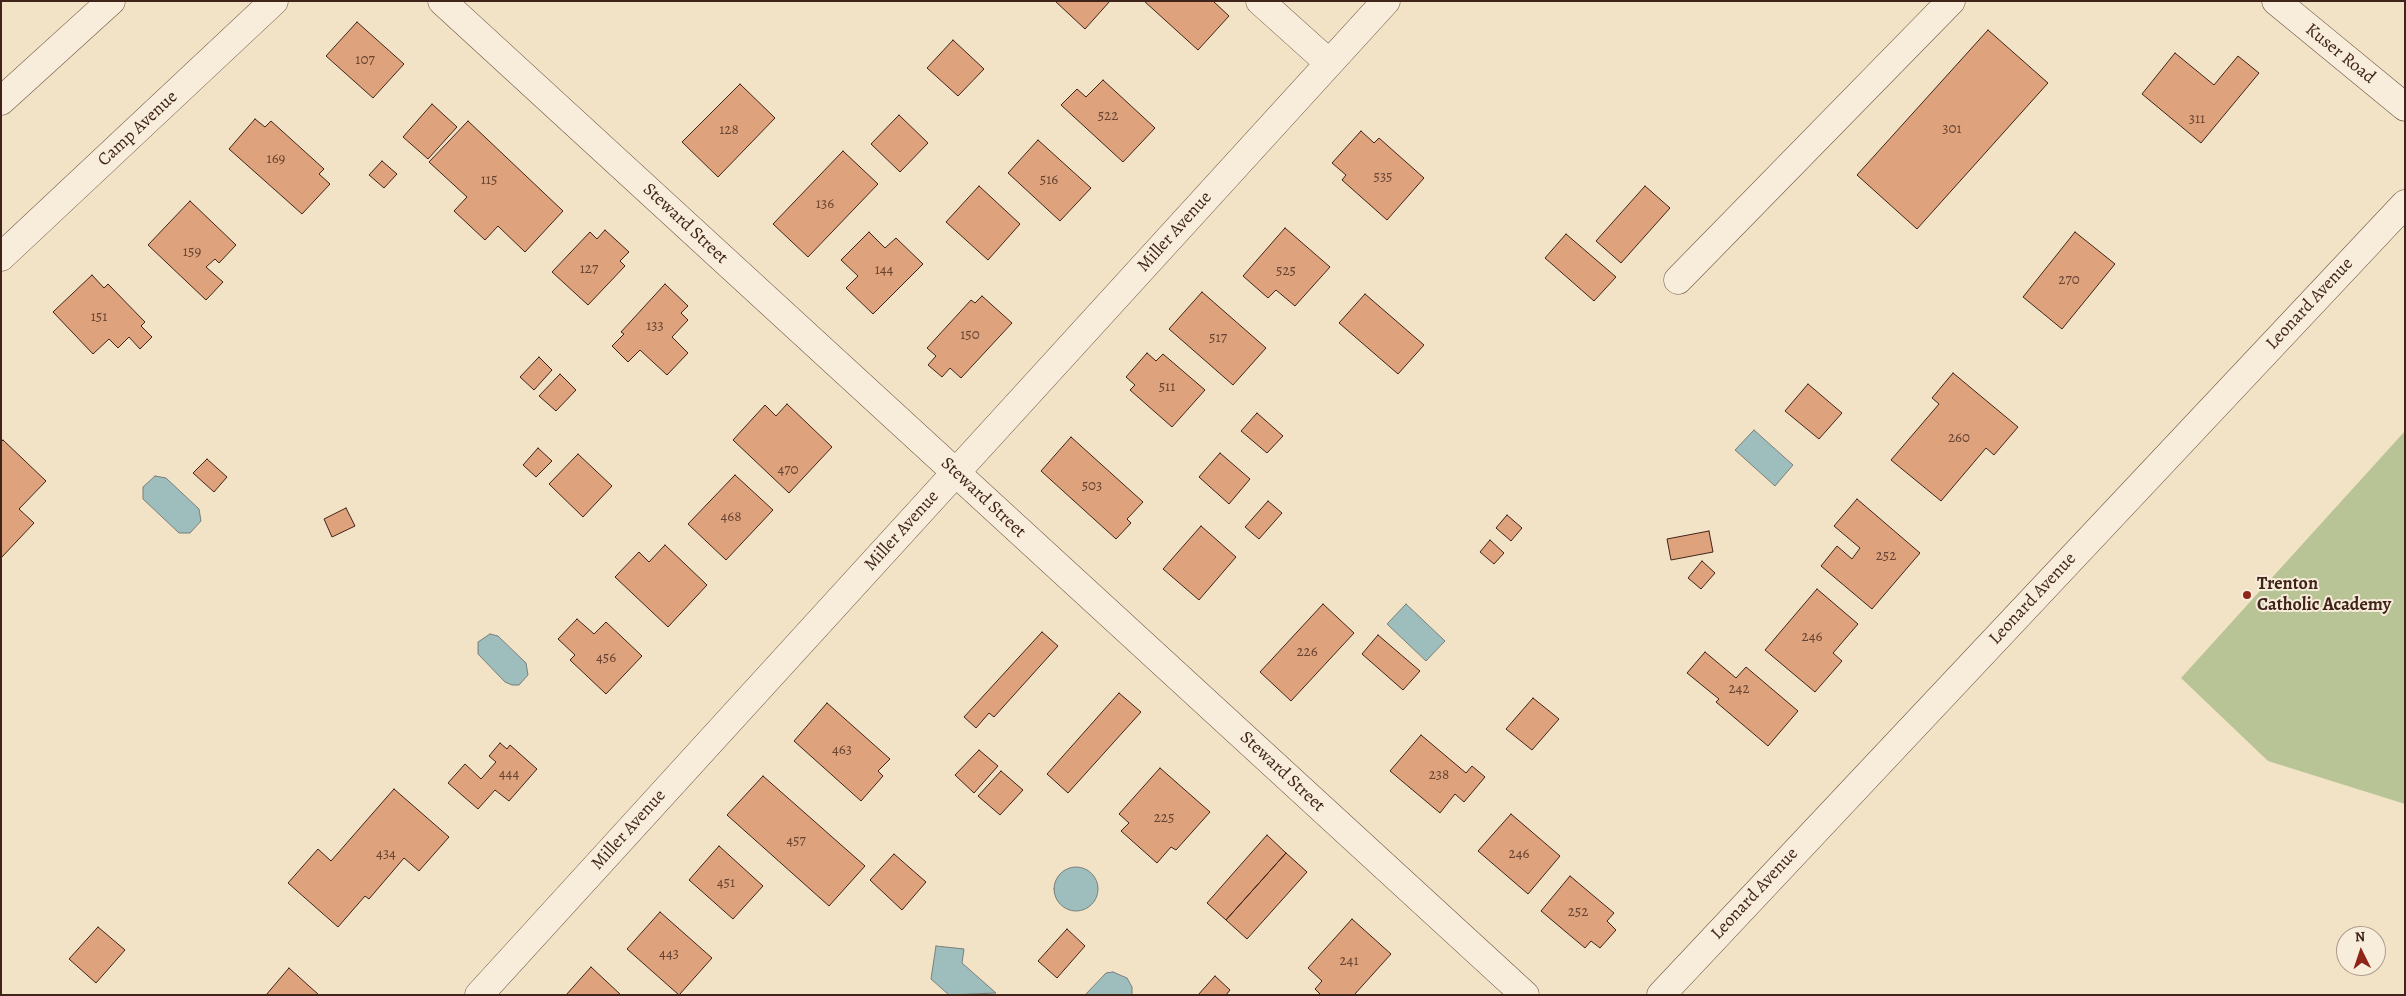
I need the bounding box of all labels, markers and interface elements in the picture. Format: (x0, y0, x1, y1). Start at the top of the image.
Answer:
street label: Kuser Road (2301, 19, 2379, 89)
house number: 107 (355, 51, 375, 69)
street label: Camp Avenue (94, 87, 182, 171)
house number: 522 (1098, 107, 1118, 125)
house number: 311 (2189, 110, 2205, 128)
house number: 301 (1942, 120, 1962, 138)
house number: 128 (719, 121, 739, 139)
house number: 169 (267, 150, 285, 168)
house number: 535 (1373, 168, 1393, 186)
house number: 115 (481, 171, 497, 189)
house number: 516 (1040, 171, 1058, 189)
street label: Steward Street (638, 179, 732, 269)
street label: Miller Avenue (1133, 187, 1217, 277)
house number: 136 (816, 195, 834, 213)
house number: 159 (183, 243, 201, 261)
street label: Leonard Avenue (2262, 254, 2358, 354)
house number: 127 (580, 260, 598, 278)
house number: 144 (875, 261, 893, 279)
house number: 525 (1276, 262, 1296, 280)
house number: 270 (2058, 271, 2080, 289)
house number: 151 (91, 308, 107, 326)
house number: 133 (646, 317, 664, 335)
house number: 150 (960, 326, 980, 344)
house number: 517 (1209, 329, 1227, 347)
house number: 511 (1159, 378, 1175, 396)
house number: 260 (1948, 429, 1970, 447)
street label: Steward Street (936, 453, 1030, 543)
house number: 470 (777, 461, 799, 479)
house number: 503 (1082, 477, 1102, 495)
street label: Miller Avenue (860, 486, 944, 576)
house number: 468 (721, 508, 741, 526)
house number: 252 (1876, 547, 1896, 565)
street label: Leonard Avenue (1985, 549, 2081, 649)
place label: Trenton Catholic Academy (2257, 574, 2391, 616)
marker: Trenton Catholic Academy (2241, 589, 2253, 601)
house number: 246 (1802, 628, 1822, 646)
house number: 226 (1296, 643, 1318, 661)
house number: 456 (596, 649, 616, 667)
house number: 242 (1728, 680, 1750, 698)
street label: Steward Street (1235, 727, 1329, 817)
house number: 463 (832, 741, 852, 759)
house number: 444 (499, 765, 519, 783)
house number: 238 (1429, 766, 1449, 784)
street label: Miller Avenue (587, 785, 671, 875)
house number: 225 (1154, 809, 1174, 827)
house number: 457 (786, 832, 806, 850)
street label: Leonard Avenue (1707, 844, 1803, 944)
house number: 434 (376, 845, 396, 863)
house number: 246 (1509, 845, 1529, 863)
house number: 451 (717, 874, 735, 892)
house number: 252 (1568, 903, 1588, 921)
north arrow (2336, 926, 2386, 976)
text: N (2354, 927, 2366, 946)
house number: 443 (659, 945, 679, 963)
house number: 241 (1339, 952, 1359, 970)

